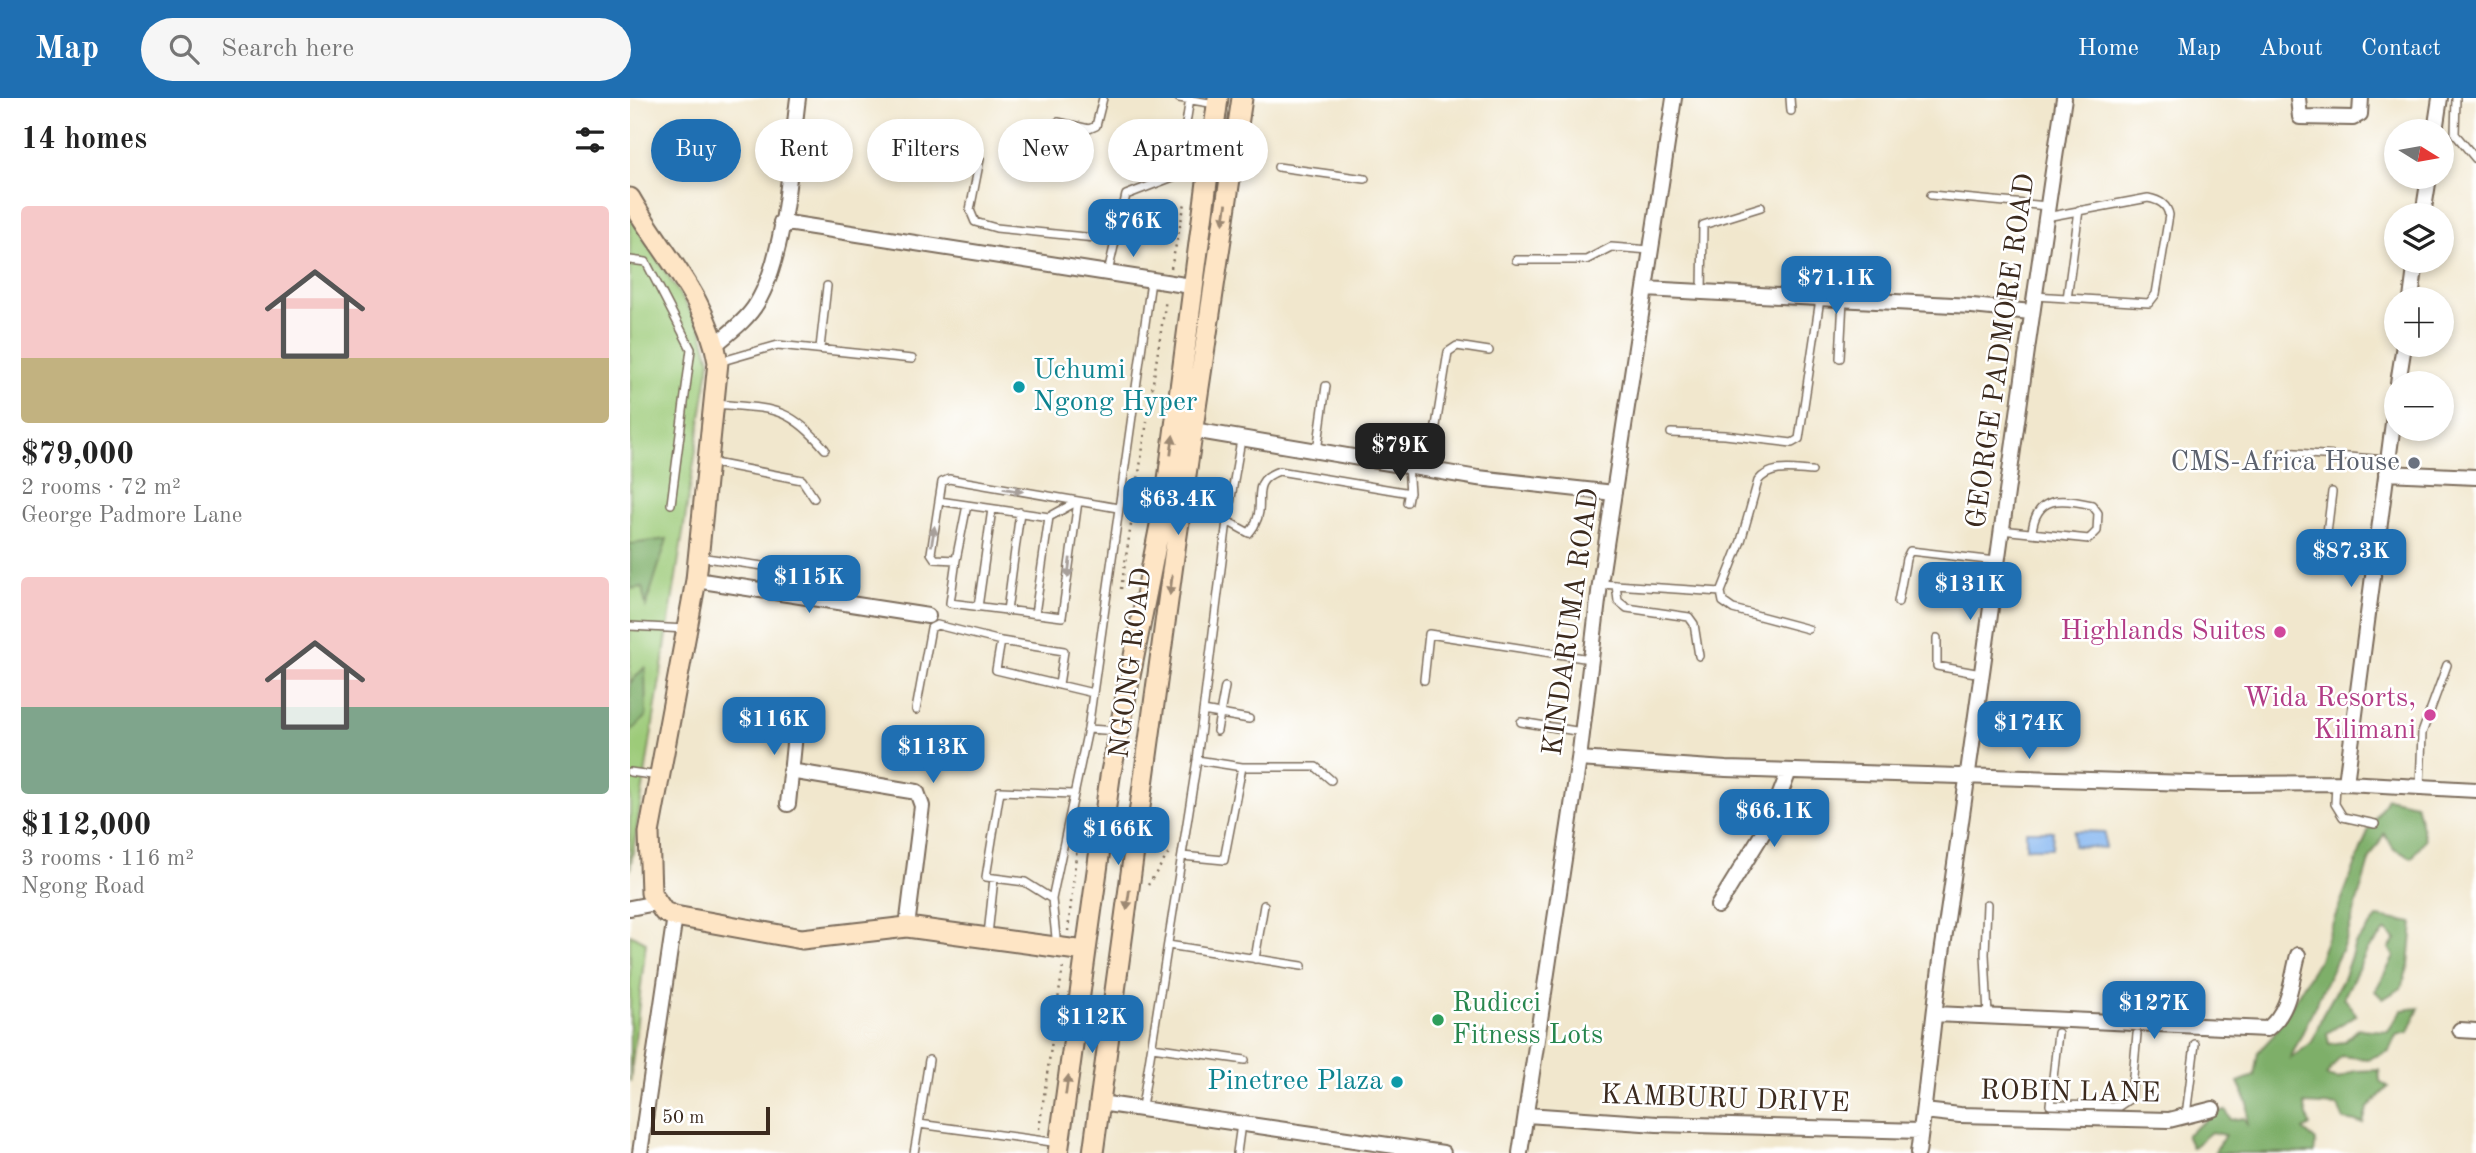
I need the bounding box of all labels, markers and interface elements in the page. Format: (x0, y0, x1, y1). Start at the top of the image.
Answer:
search box (141, 18, 631, 81)
icon: search (165, 30, 203, 68)
text: Map (35, 33, 99, 66)
text: Search here (221, 36, 354, 62)
text: Home (2078, 37, 2139, 61)
text: Map (2177, 37, 2221, 61)
text: About (2259, 37, 2323, 61)
text: Contact (2361, 37, 2441, 61)
chip: Buy (651, 119, 741, 182)
chip: Rent (755, 119, 853, 182)
chip: Filters (867, 119, 984, 182)
chip: New (998, 119, 1094, 182)
chip: Apartment (1108, 119, 1268, 182)
north arrow (2384, 119, 2454, 189)
map controls (2384, 119, 2454, 441)
icon: filters (571, 121, 609, 159)
text: 14 homes (21, 125, 147, 155)
street label: GEORGE PADMORE ROAD (1963, 172, 2041, 530)
pin: $76K (1092, 200, 1174, 259)
one-way arrow (1219, 203, 1230, 225)
button: layers (2384, 203, 2454, 273)
text: $76K (1104, 210, 1162, 233)
icon: home (252, 251, 378, 377)
pin: $71.1K (1779, 256, 1893, 316)
text: $71.1K (1797, 267, 1875, 290)
button: + (2384, 287, 2454, 357)
place label: Uchumi Ngong Hyper (1033, 357, 1197, 417)
button: − (2384, 371, 2454, 441)
marker: Uchumi Ngong Hyper (1011, 379, 1027, 395)
pin: $79K (1359, 424, 1441, 483)
one-way arrow (1166, 434, 1177, 456)
text: $79K (1371, 434, 1429, 457)
text: $79,000 (21, 440, 134, 470)
place label: CMS-Africa House (2171, 449, 2400, 477)
marker: CMS-Africa House (2406, 455, 2422, 471)
text: 2 rooms · 72 m² (21, 476, 181, 499)
pin: $63.4K (1121, 478, 1235, 537)
one-way arrow (1002, 485, 1024, 496)
street label: KINDARUMA ROAD (1539, 486, 1605, 758)
text: $63.4K (1139, 488, 1217, 511)
text: George Padmore Lane (21, 504, 242, 527)
one-way arrow (928, 525, 939, 547)
pin: $87.3K (2294, 530, 2408, 589)
text: $87.3K (2312, 540, 2390, 563)
pin: $115K (760, 556, 858, 615)
one-way arrow (1063, 557, 1074, 579)
pin: $131K (1921, 562, 2019, 622)
text: $115K (773, 566, 845, 589)
street label: NGONG ROAD (1106, 566, 1158, 760)
text: $131K (1934, 573, 2006, 596)
one-way arrow (1166, 574, 1177, 596)
place label: Highlands Suites (2060, 618, 2266, 646)
icon: home (252, 622, 378, 748)
marker: Highlands Suites (2272, 624, 2288, 640)
place label: Wida Resorts, Kilimani (2243, 685, 2416, 745)
pin: $116K (725, 698, 823, 757)
pin: $174K (1980, 702, 2078, 761)
marker: Wida Resorts, Kilimani (2422, 707, 2438, 723)
text: $116K (738, 708, 810, 731)
text: $174K (1993, 712, 2065, 735)
pin: $113K (884, 726, 982, 785)
text: $113K (897, 736, 969, 759)
pin: $66.1K (1717, 790, 1831, 849)
text: $66.1K (1735, 800, 1813, 823)
pin: $166K (1069, 808, 1167, 867)
text: $112,000 (21, 811, 151, 841)
text: $166K (1082, 818, 1154, 841)
text: 3 rooms · 116 m² (21, 847, 194, 870)
text: Ngong Road (21, 875, 145, 898)
one-way arrow (1122, 889, 1133, 911)
pin: $127K (2105, 982, 2203, 1041)
place label: Rudicci Fitness Lots (1452, 990, 1603, 1050)
text: $127K (2118, 992, 2190, 1015)
pin: $112K (1043, 996, 1141, 1055)
text: $112K (1056, 1006, 1128, 1029)
marker: Rudicci Fitness Lots (1430, 1012, 1446, 1028)
place label: Pinetree Plaza (1207, 1068, 1383, 1096)
one-way arrow (1062, 1074, 1073, 1096)
marker: Pinetree Plaza (1389, 1074, 1405, 1090)
street label: ROBIN LANE (1980, 1077, 2160, 1109)
street label: KAMBURU DRIVE (1600, 1082, 1850, 1118)
scale bar (651, 1104, 770, 1136)
text: 50 m (662, 1109, 704, 1128)

